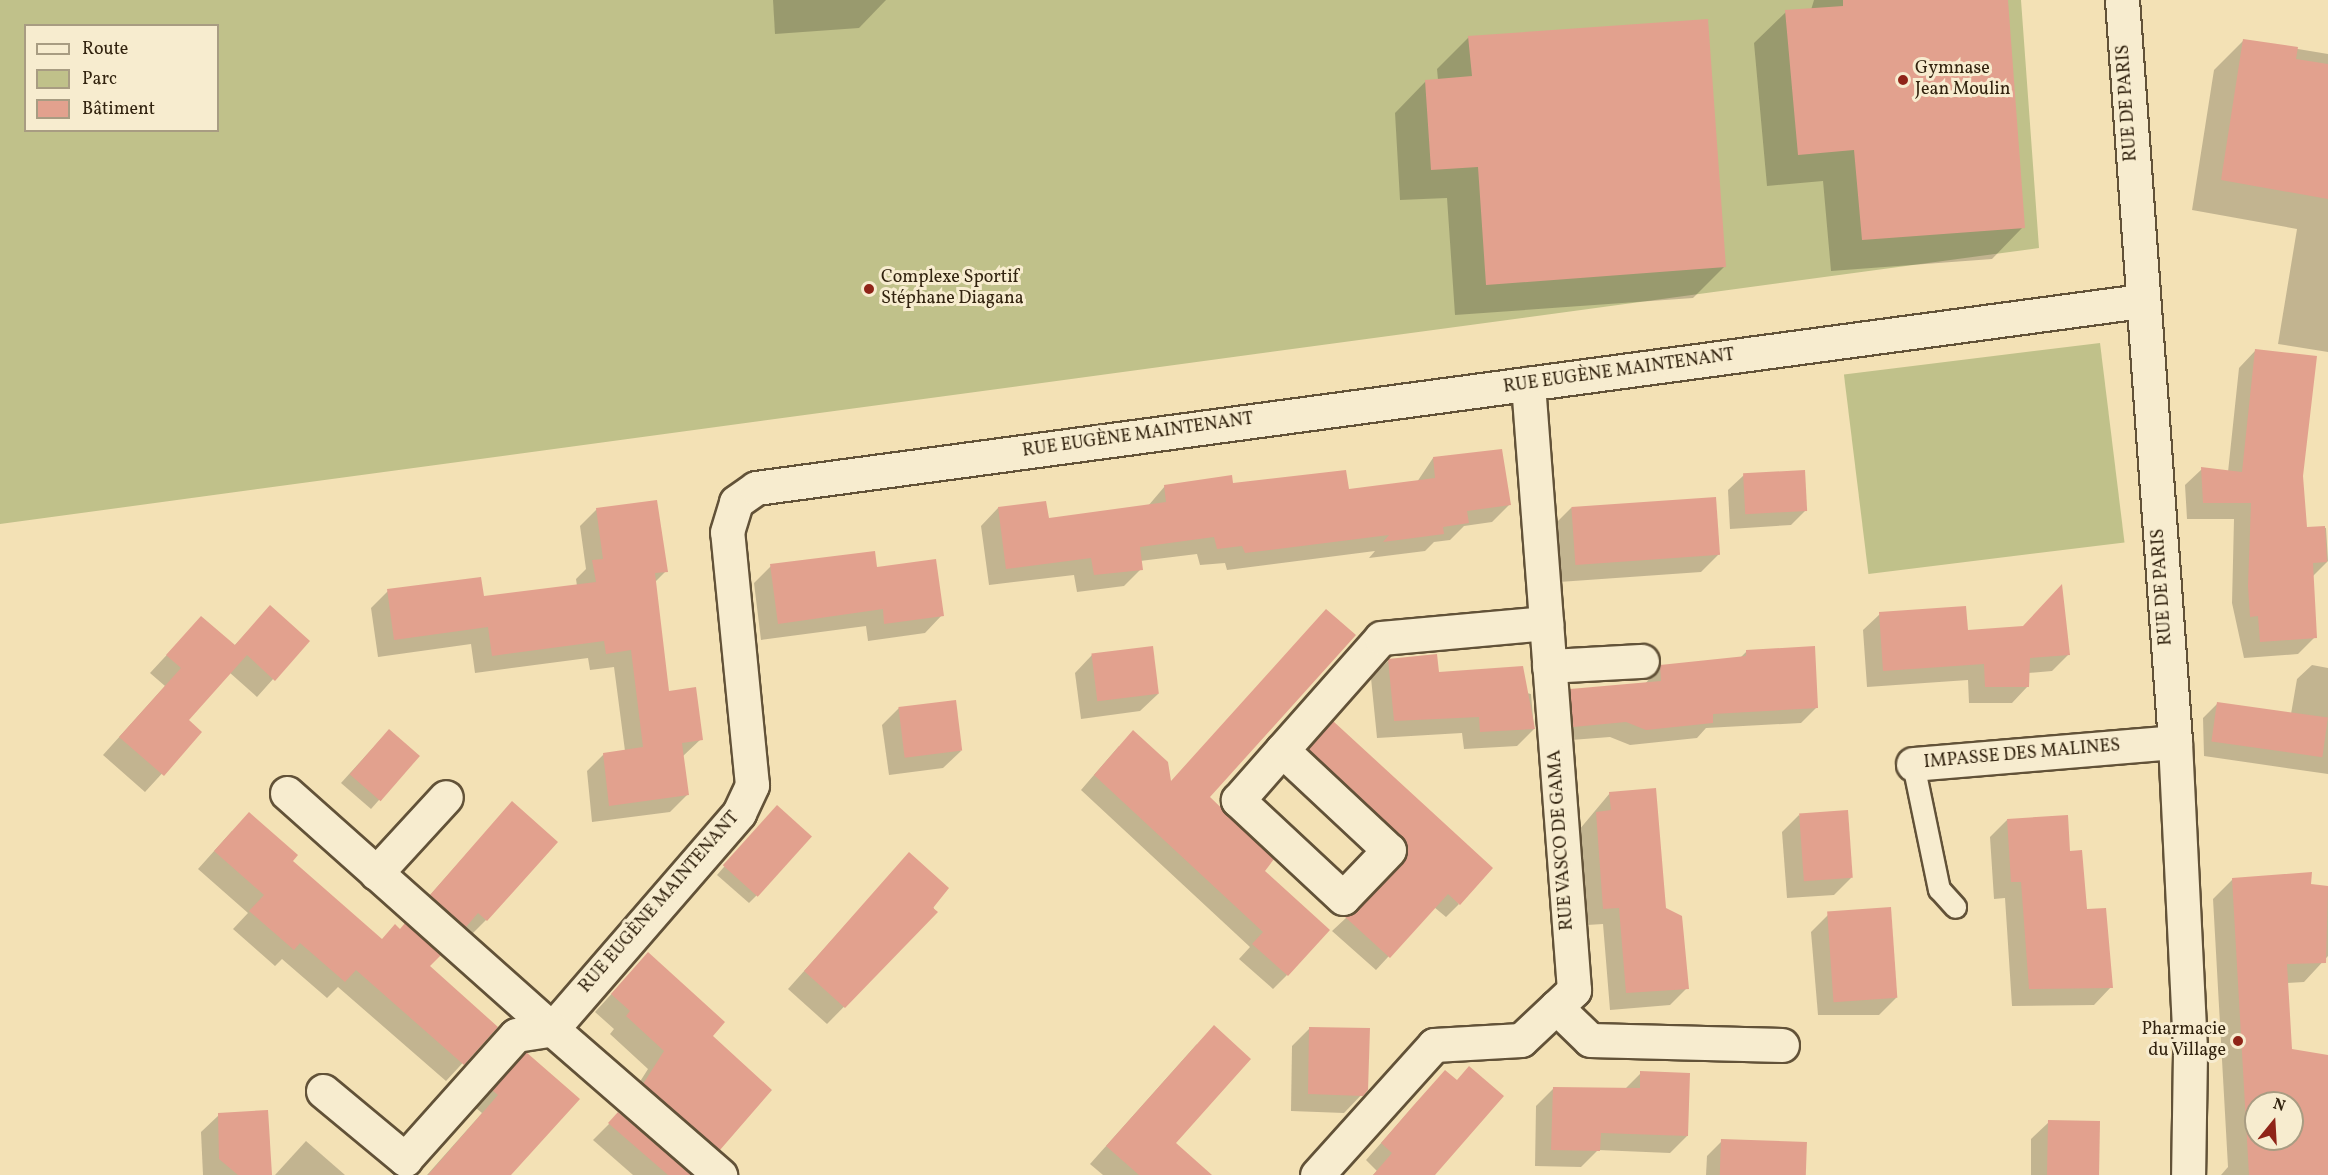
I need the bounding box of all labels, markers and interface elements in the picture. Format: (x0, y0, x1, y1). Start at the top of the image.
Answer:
legend (24, 24, 219, 132)
text: Route (82, 37, 128, 62)
street label: RUE DE PARIS (2113, 44, 2143, 162)
place label: Gymnase Jean Moulin (1915, 59, 2010, 101)
text: Parc (82, 67, 117, 92)
marker: Gymnase Jean Moulin (1896, 73, 1910, 87)
text: Bâtiment (82, 97, 155, 122)
place label: Complexe Sportif Stéphane Diagana (881, 268, 1024, 310)
marker: Complexe Sportif Stéphane Diagana (862, 282, 876, 296)
street label: RUE EUGÈNE MAINTENANT (1502, 345, 1736, 399)
street label: RUE EUGÈNE MAINTENANT (1021, 409, 1255, 463)
street label: RUE DE PARIS (2148, 528, 2178, 646)
street label: IMPASSE DES MALINES (1923, 736, 2121, 774)
street label: RUE VASCO DE GAMA (1545, 749, 1579, 931)
street label: RUE EUGÈNE MAINTENANT (575, 808, 745, 998)
place label: Pharmacie du Village (2141, 1020, 2226, 1062)
marker: Pharmacie du Village (2231, 1034, 2245, 1048)
north arrow (2244, 1091, 2304, 1151)
text: N (2270, 1094, 2288, 1118)

